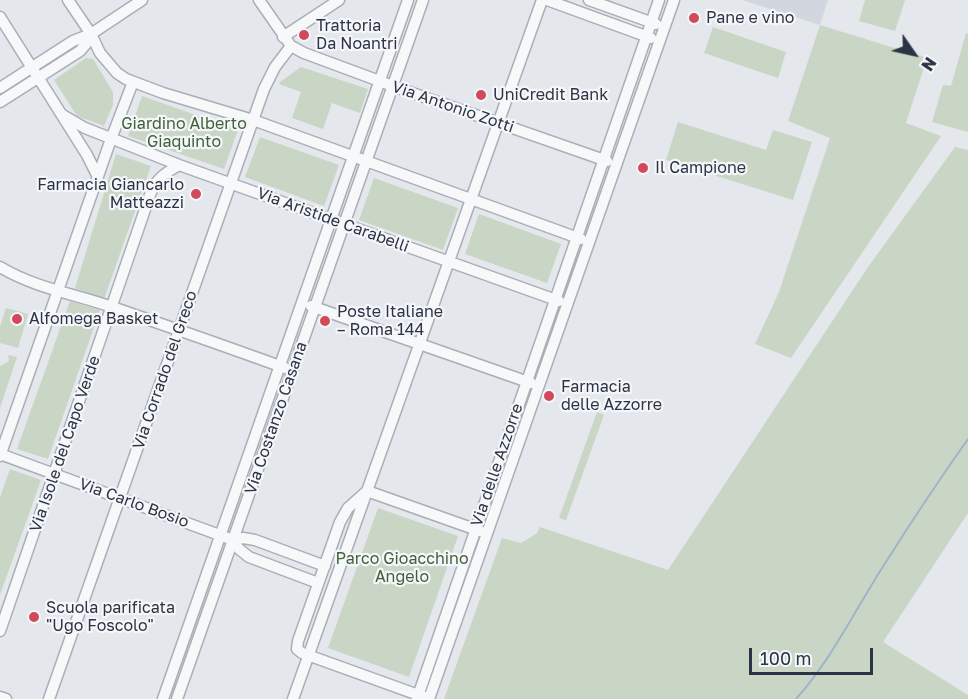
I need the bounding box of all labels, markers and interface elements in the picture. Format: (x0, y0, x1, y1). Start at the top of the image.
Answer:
place label: Pane e vino (706, 8, 794, 28)
marker: Pane e vino (687, 11, 701, 25)
place label: Trattoria Da Noantri (316, 16, 398, 54)
north arrow (884, 24, 944, 84)
marker: Trattoria Da Noantri (297, 28, 311, 42)
text: N (917, 53, 941, 75)
street label: Via Antonio Zotti (389, 77, 517, 137)
place label: UniCredit Bank (493, 85, 608, 105)
marker: UniCredit Bank (474, 88, 488, 102)
park label: Giardino Alberto Giaquinto (121, 114, 247, 152)
place label: Il Campione (655, 158, 746, 178)
marker: Il Campione (636, 161, 650, 175)
place label: Farmacia Giancarlo Matteazzi (37, 175, 184, 213)
street label: Via Aristide Carabelli (254, 184, 412, 256)
marker: Farmacia Giancarlo Matteazzi (189, 187, 203, 201)
street label: Via Corrado del Greco (129, 288, 201, 452)
place label: Poste Italiane – Roma 144 (337, 302, 443, 340)
place label: Alfomega Basket (29, 309, 158, 329)
marker: Alfomega Basket (10, 312, 24, 326)
marker: Poste Italiane – Roma 144 (318, 314, 332, 328)
street label: Via Costanzo Casana (241, 339, 311, 497)
street label: Via Isole del Capo Verde (26, 353, 104, 535)
place label: Farmacia delle Azzorre (561, 377, 662, 415)
marker: Farmacia delle Azzorre (542, 389, 556, 403)
street label: Via delle Azzorre (467, 401, 527, 529)
street label: Via Carlo Bosio (76, 474, 192, 532)
park label: Parco Gioacchino Angelo (336, 549, 468, 587)
place label: Scuola parificata "Ugo Foscolo" (46, 598, 175, 636)
marker: Scuola parificata "Ugo Foscolo" (27, 610, 41, 624)
scale bar (752, 636, 876, 674)
text: 100 m (760, 647, 811, 669)

